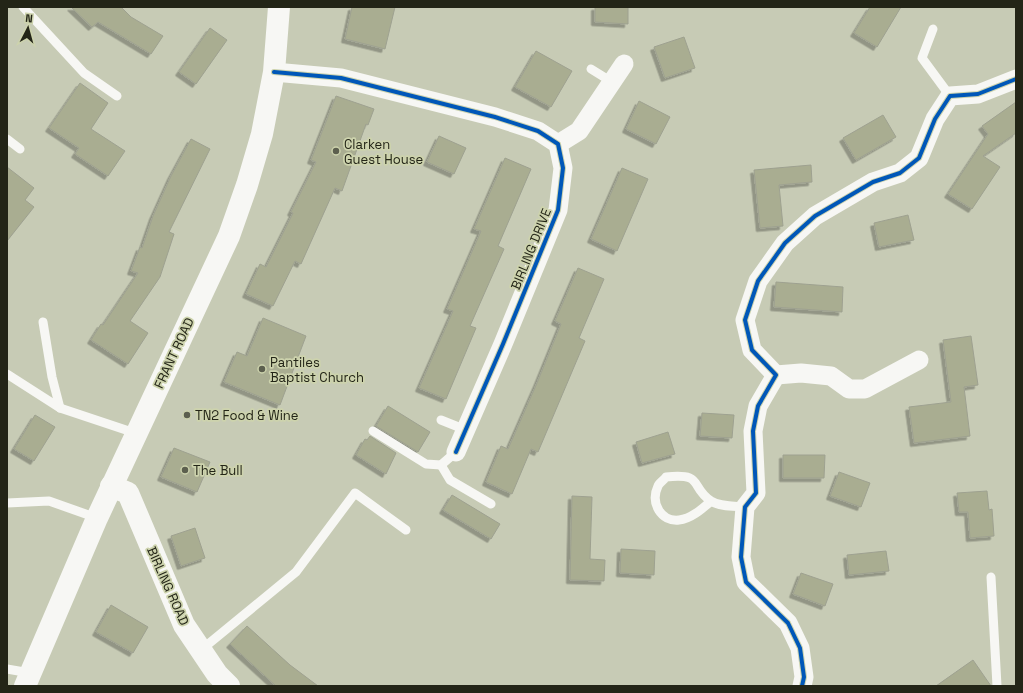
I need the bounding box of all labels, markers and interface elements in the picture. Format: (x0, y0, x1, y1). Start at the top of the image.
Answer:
north arrow (8, 8, 48, 48)
text: N (25, 11, 33, 25)
place label: Clarken Guest House (344, 136, 423, 168)
marker: Clarken Guest House (331, 146, 341, 156)
street label: BIRLING DRIVE (507, 206, 555, 292)
street label: FRANT ROAD (150, 315, 198, 391)
place label: Pantiles Baptist Church (270, 354, 364, 386)
marker: Pantiles Baptist Church (257, 364, 267, 374)
place label: TN2 Food & Wine (195, 407, 299, 424)
marker: TN2 Food & Wine (182, 410, 192, 420)
place label: The Bull (193, 462, 243, 479)
marker: The Bull (180, 465, 190, 475)
street label: BIRLING ROAD (143, 544, 193, 628)

